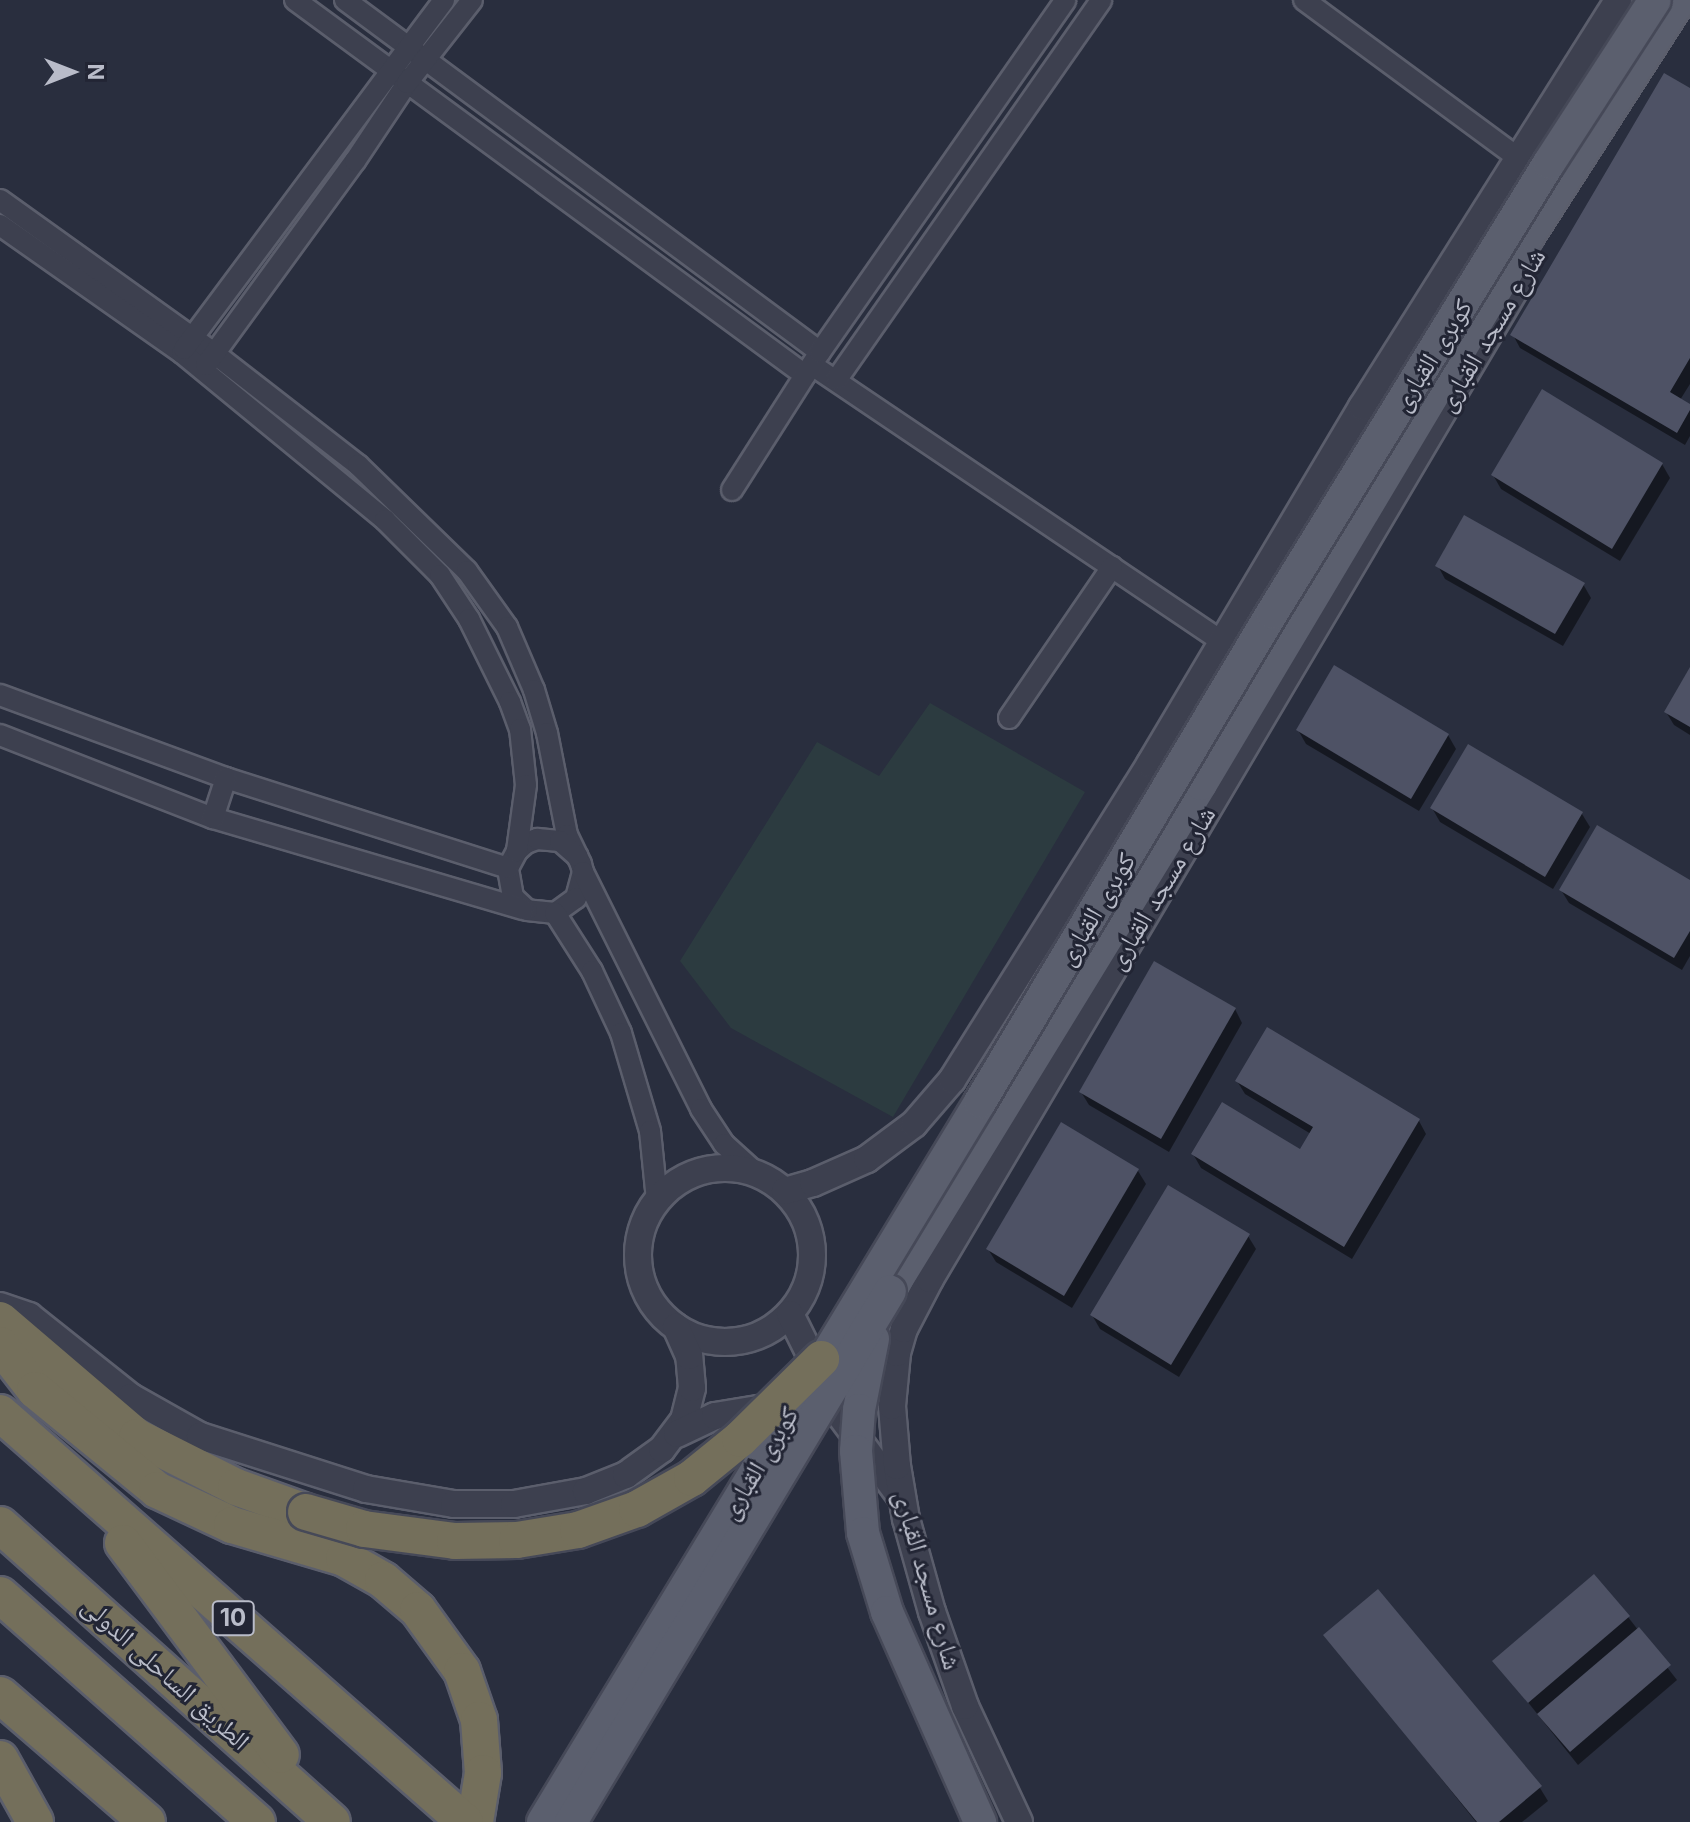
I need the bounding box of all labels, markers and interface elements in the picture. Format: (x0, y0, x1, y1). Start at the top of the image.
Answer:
north arrow (32, 32, 112, 112)
text: N (83, 64, 109, 80)
street label: شارع مسجد القبارى (1430, 243, 1552, 417)
street label: كوبرى القبارى (1385, 293, 1479, 417)
street label: شارع مسجد القبارى (1100, 801, 1222, 975)
street label: كوبرى القبارى (1050, 847, 1142, 971)
street label: كوبرى القبارى (713, 1401, 805, 1525)
street label: شارع مسجد القبارى (888, 1487, 968, 1673)
street label: الطريق الساحلى الدولى (76, 1590, 256, 1756)
road number: 10 (211, 1598, 255, 1638)

